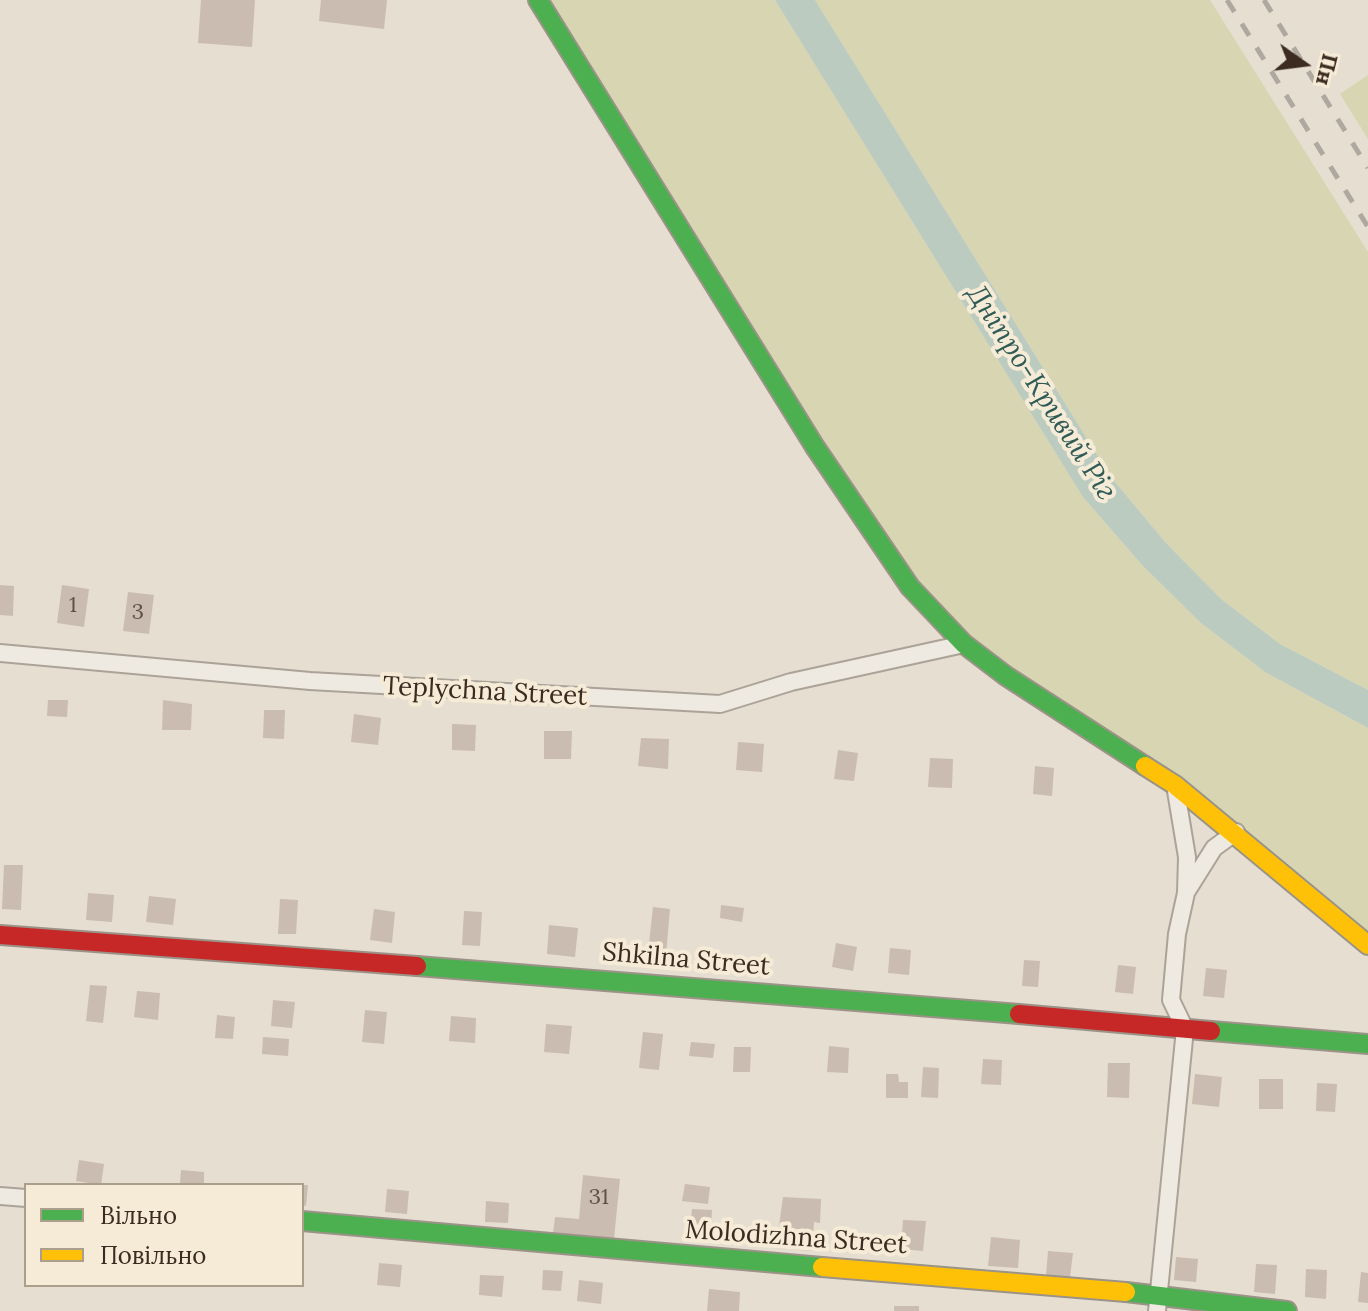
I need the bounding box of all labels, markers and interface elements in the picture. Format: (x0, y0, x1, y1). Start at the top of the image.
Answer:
north arrow (1264, 24, 1344, 104)
text: Пн (1310, 51, 1345, 89)
water label: Дніпро-Кривий Ріг (959, 280, 1123, 506)
house number: 1 (69, 593, 77, 619)
house number: 3 (132, 600, 144, 626)
street label: Teplychna Street (382, 671, 588, 713)
street label: Shkilna Street (601, 937, 771, 983)
legend (24, 1183, 304, 1287)
house number: 31 (589, 1185, 609, 1211)
text: Вільно (100, 1200, 177, 1231)
street label: Molodizhna Street (684, 1215, 908, 1261)
text: Повільно (100, 1240, 206, 1271)

